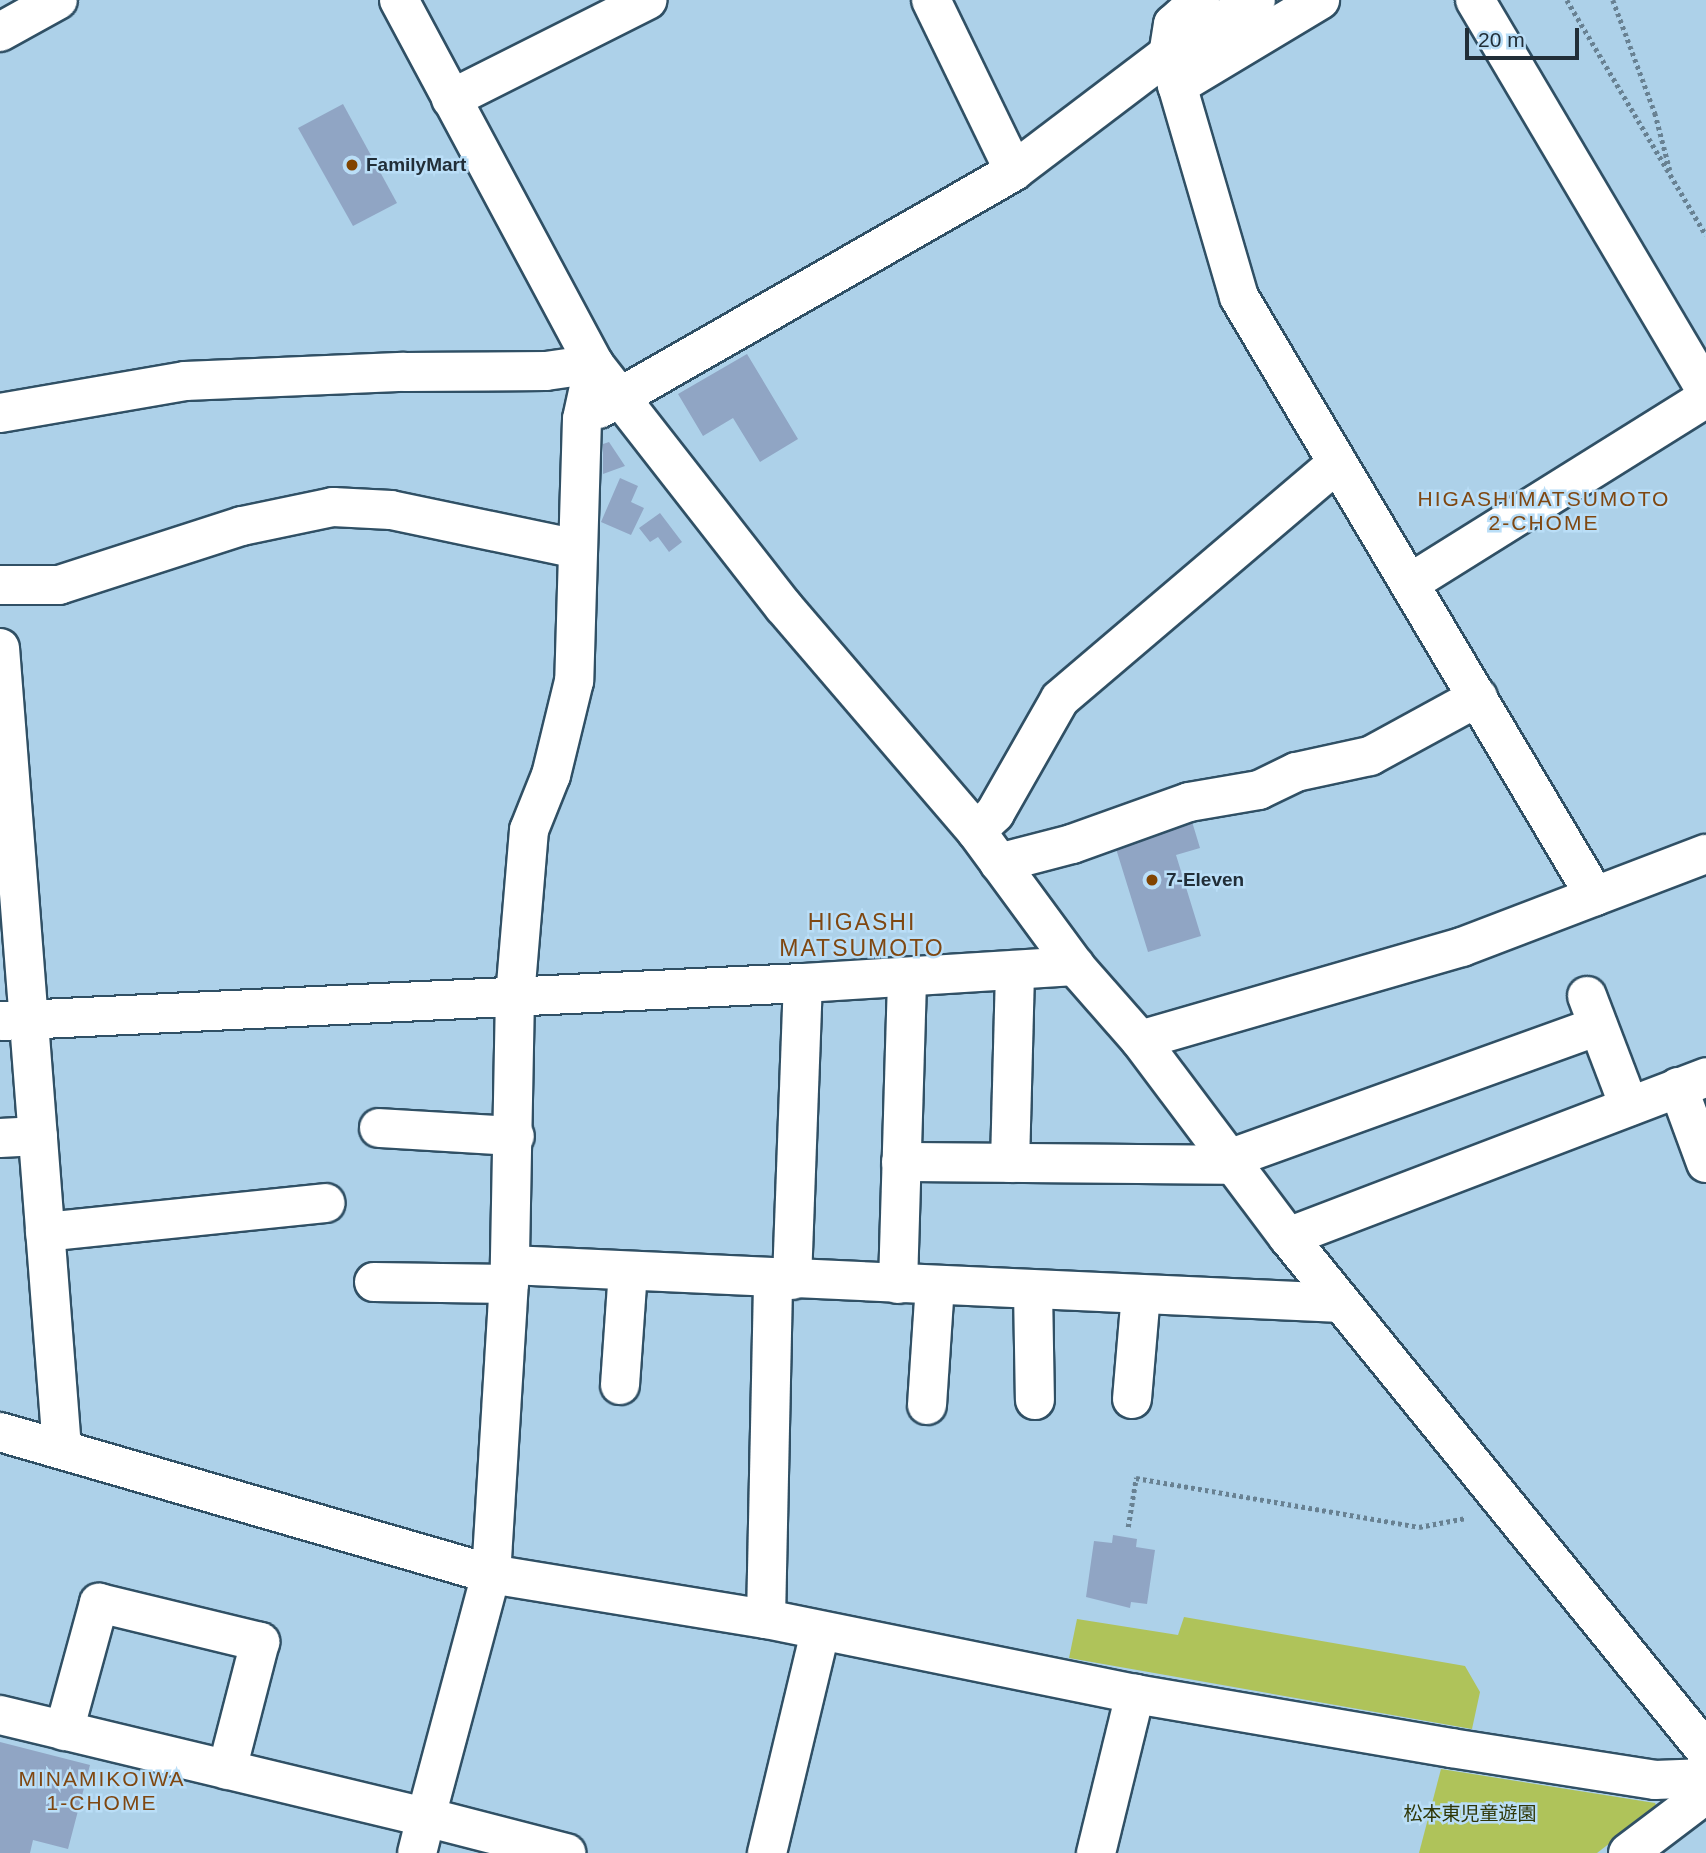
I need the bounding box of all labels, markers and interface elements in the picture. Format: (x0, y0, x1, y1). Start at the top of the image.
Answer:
scale bar (1468, 14, 1582, 58)
text: 20 m (1478, 28, 1525, 51)
place label: FamilyMart (366, 154, 466, 176)
marker: FamilyMart (344, 157, 360, 173)
district label: HIGASHIMATSUMOTO 2-CHOME (1420, 486, 1668, 536)
place label: 7-Eleven (1166, 869, 1244, 891)
marker: 7-Eleven (1144, 872, 1160, 888)
district label: HIGASHI MATSUMOTO (780, 908, 944, 962)
district label: MINAMIKOIWA 1-CHOME (20, 1766, 184, 1816)
park label: 松本東児童遊園 (1404, 1803, 1536, 1825)

